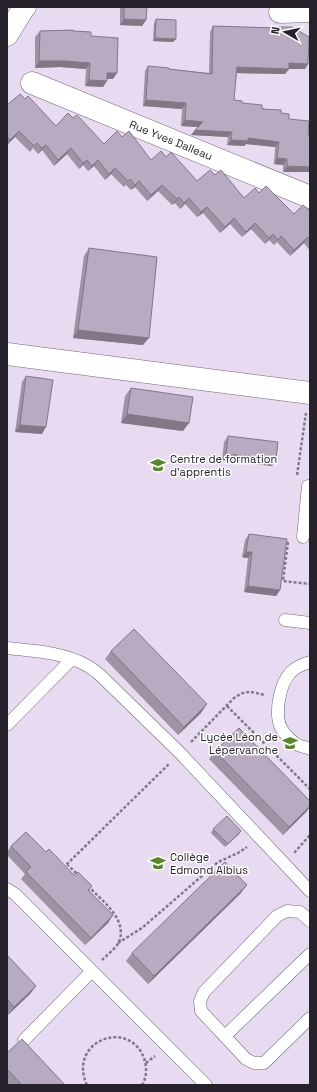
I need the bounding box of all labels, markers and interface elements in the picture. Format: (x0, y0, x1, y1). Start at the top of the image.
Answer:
north arrow (265, 12, 305, 52)
text: N (268, 26, 283, 35)
street label: Rue Yves Dalleau (127, 117, 215, 163)
place label: Centre de formation d'apprentis (170, 452, 277, 479)
school or university icon: Centre de formation d'apprentis (149, 456, 167, 474)
place label: Lycée Léon de Lépervanche (200, 730, 278, 757)
school or university icon: Lycée Léon de Lépervanche (281, 734, 299, 752)
place label: Collège Edmond Albius (170, 850, 248, 877)
school or university icon: Collège Edmond Albius (149, 854, 167, 872)

